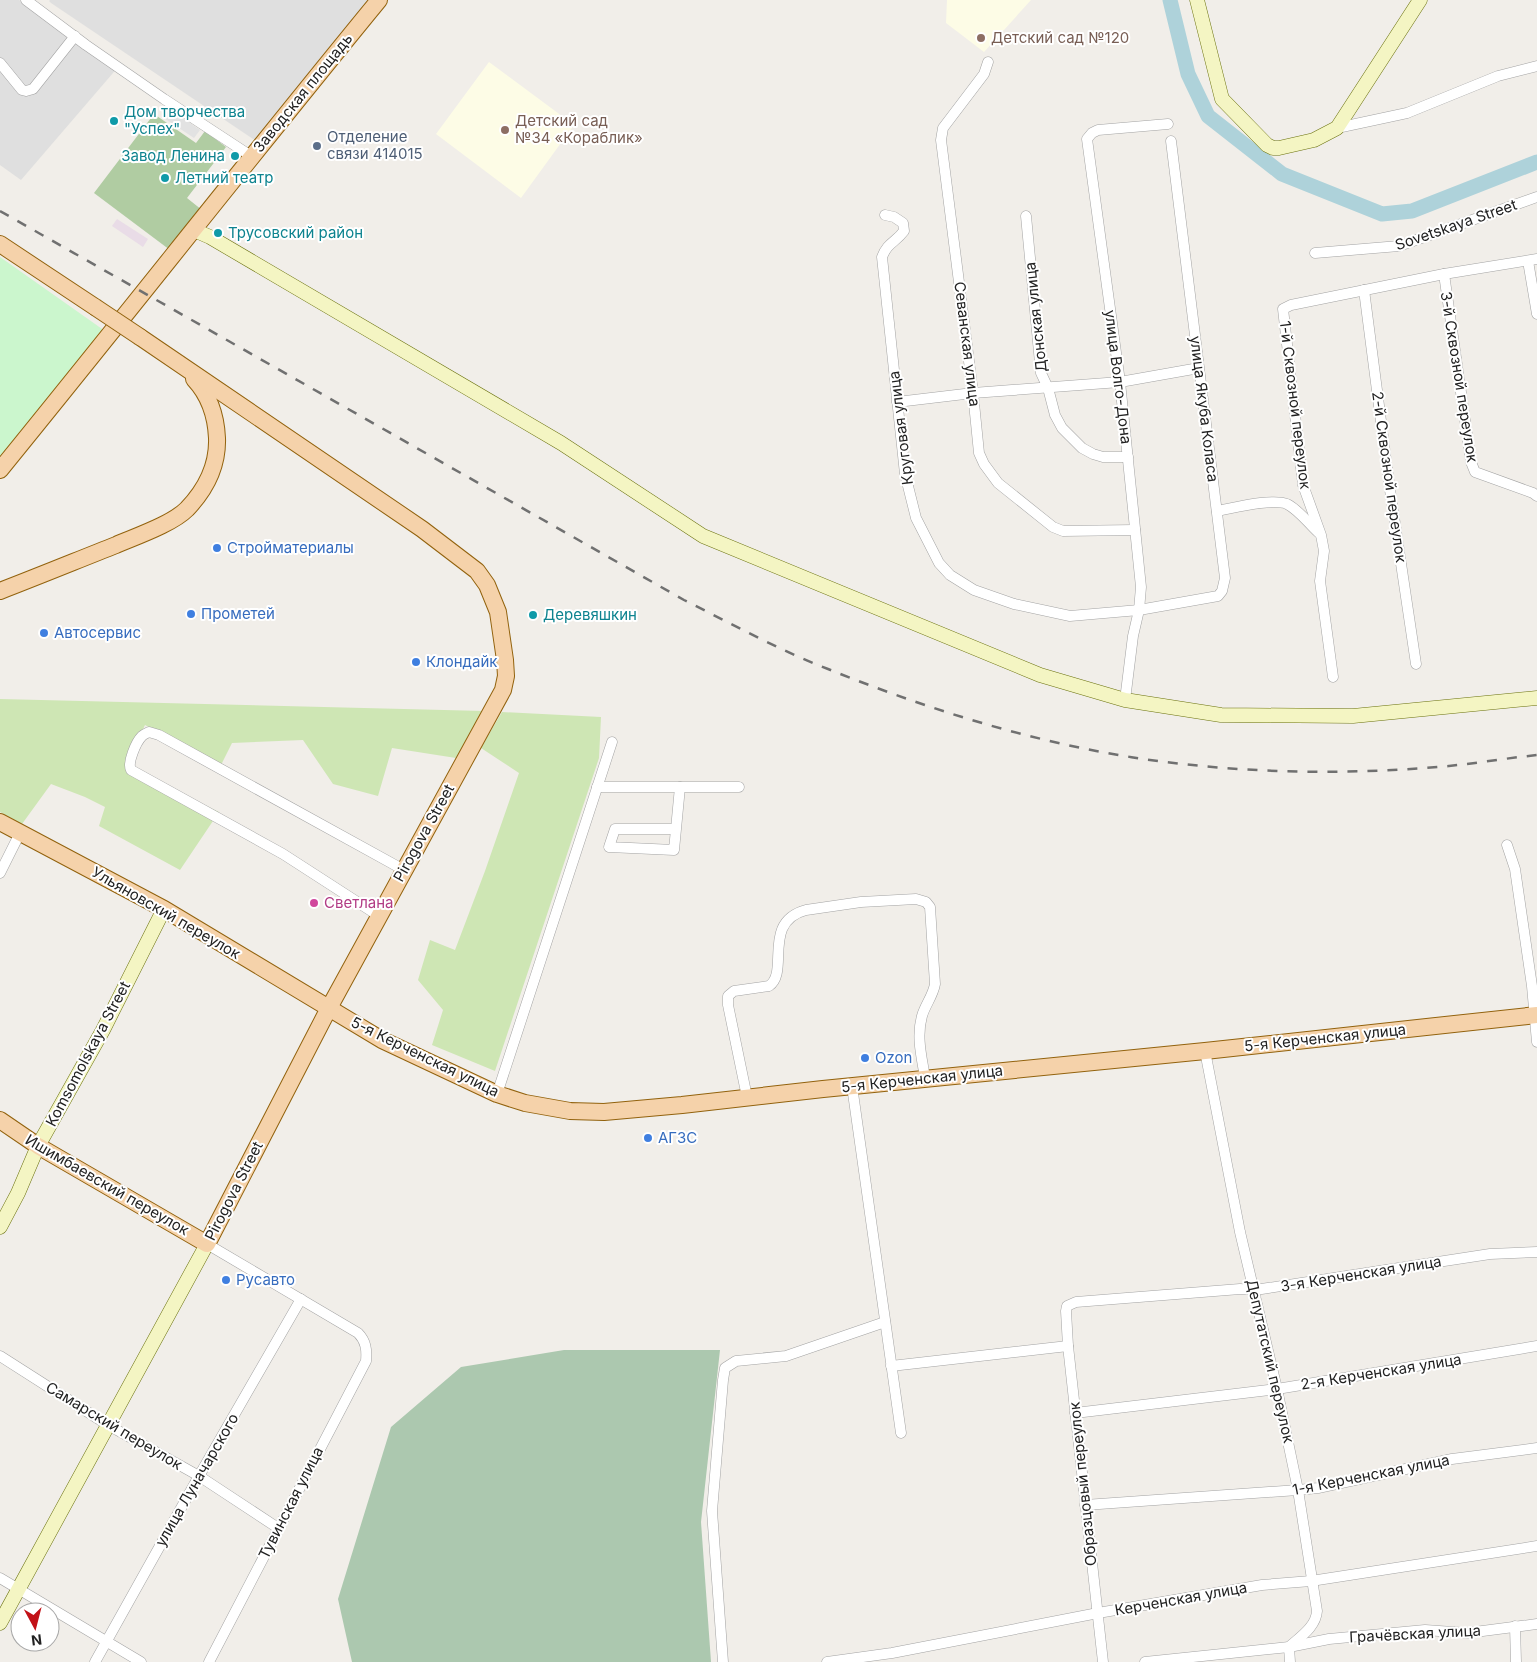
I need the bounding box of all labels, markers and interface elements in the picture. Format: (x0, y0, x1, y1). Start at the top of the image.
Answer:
place label: Детский сад №120 (991, 28, 1129, 47)
street label: Заводская площадь (249, 29, 356, 156)
marker: Детский сад №120 (975, 32, 987, 44)
place label: Дом творчества "Успех" (124, 102, 245, 138)
place label: Детский сад №34 «Кораблик» (515, 111, 643, 147)
marker: Дом творчества "Успех" (108, 115, 120, 127)
marker: Детский сад №34 «Кораблик» (499, 124, 511, 136)
place label: Отделение связи 414015 (327, 127, 423, 163)
marker: Отделение связи 414015 (311, 140, 323, 152)
place label: Завод Ленина (121, 146, 225, 165)
marker: Завод Ленина (229, 150, 241, 162)
place label: Летний театр (175, 168, 273, 187)
marker: Летний театр (159, 172, 171, 184)
street label: Sovetskaya Street (1392, 195, 1519, 254)
place label: Трусовский район (228, 223, 363, 242)
marker: Трусовский район (212, 227, 224, 239)
street label: Донская улица (1020, 261, 1051, 373)
street label: Севанская улица (950, 280, 985, 408)
street label: 3-й Сквозной переулок (1437, 290, 1482, 464)
street label: улица Волго-Дона (1101, 309, 1136, 445)
street label: 1-й Сквозной переулок (1276, 320, 1315, 490)
street label: улица Якуба Коласа (1186, 335, 1223, 483)
street label: Круговая улица (884, 370, 917, 486)
street label: 2-й Сквозной переулок (1368, 390, 1411, 564)
place label: Стройматериалы (227, 538, 354, 557)
marker: Стройматериалы (211, 542, 223, 554)
place label: Прометей (201, 604, 275, 623)
place label: Деревяшкин (543, 605, 637, 624)
marker: Прометей (185, 608, 197, 620)
marker: Деревяшкин (527, 609, 539, 621)
place label: Автосервис (54, 623, 141, 642)
marker: Автосервис (38, 627, 50, 639)
place label: Клондайк (426, 652, 497, 671)
marker: Клондайк (410, 656, 422, 668)
street label: Pirogova Street (389, 780, 458, 885)
street label: Ульяновский переулок (89, 862, 244, 963)
place label: Светлана (324, 893, 394, 912)
marker: Светлана (308, 897, 320, 909)
street label: Komsomolskaya Street (41, 978, 134, 1130)
street label: 5-я Керченская улица (348, 1012, 502, 1101)
street label: 5-я Керченская улица (1243, 1020, 1407, 1055)
place label: Ozon (875, 1048, 912, 1067)
marker: Ozon (859, 1052, 871, 1064)
street label: 5-я Керченская улица (840, 1061, 1004, 1096)
place label: АГЗС (658, 1128, 697, 1147)
street label: Ишимбаевский переулок (22, 1130, 193, 1239)
marker: АГЗС (642, 1132, 654, 1144)
street label: Pirogova Street (200, 1138, 267, 1244)
street label: 3-я Керченская улица (1279, 1251, 1443, 1296)
place label: Русавто (236, 1270, 295, 1289)
marker: Русавто (220, 1274, 232, 1286)
street label: Депутатский переулок (1242, 1277, 1299, 1445)
street label: 2-я Керченская улица (1299, 1349, 1463, 1394)
street label: Самарский переулок (43, 1377, 186, 1474)
street label: Образцовый переулок (1064, 1401, 1101, 1567)
street label: улица Луначарского (151, 1410, 242, 1550)
street label: Тувинская улица (254, 1443, 327, 1562)
street label: 1-я Керченская улица (1291, 1450, 1451, 1499)
street label: Керченская улица (1113, 1578, 1249, 1620)
north arrow (10, 1602, 60, 1652)
street label: Грачёвская улица (1349, 1621, 1481, 1646)
text: N (30, 1631, 43, 1649)

